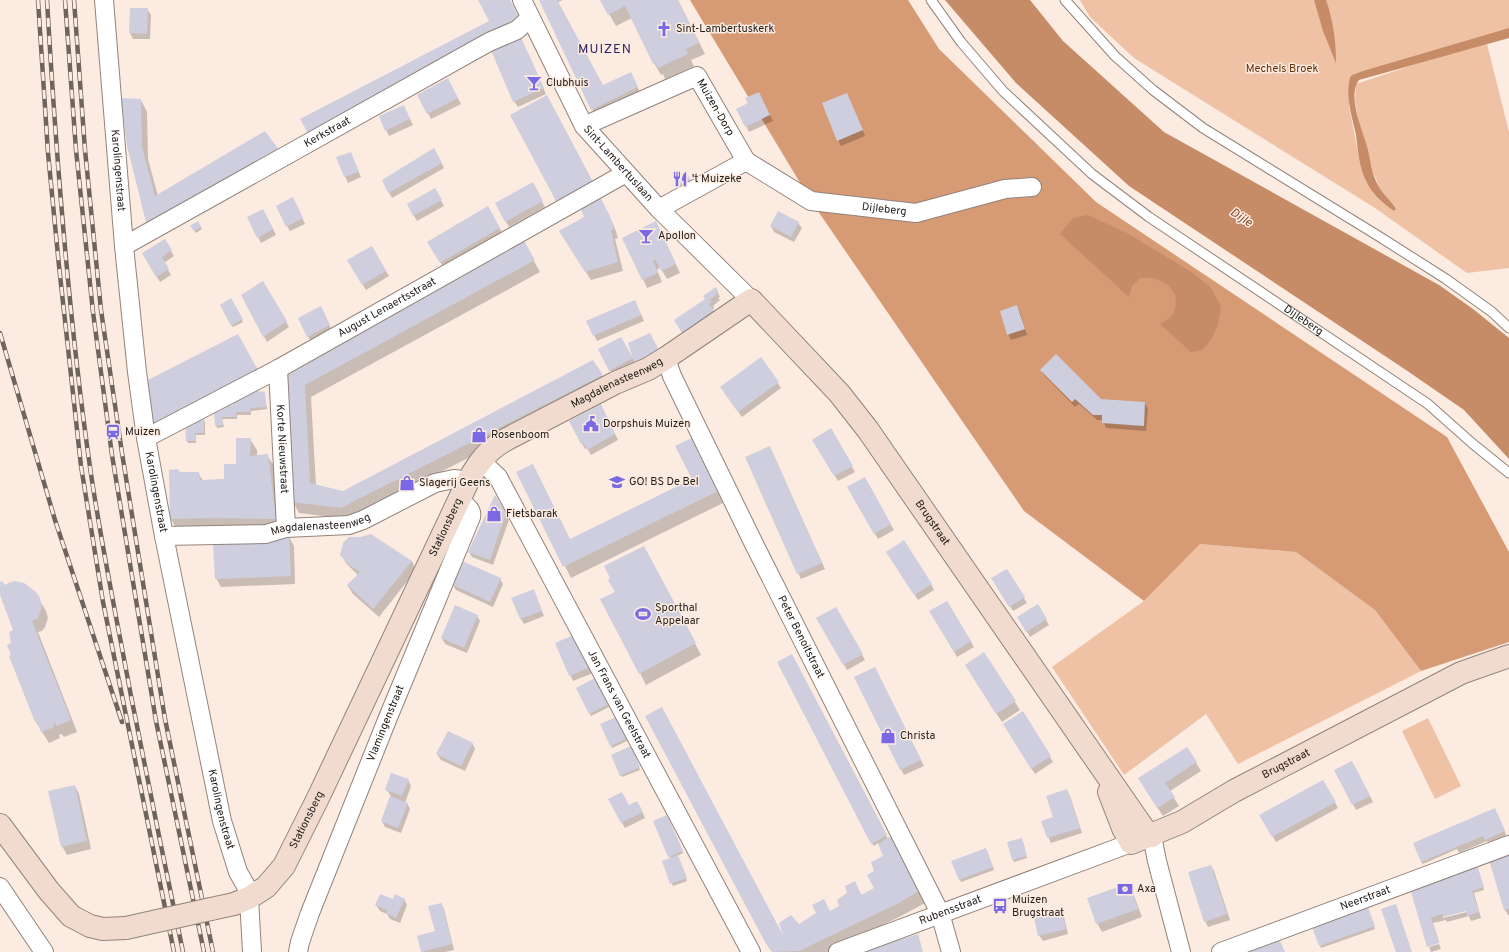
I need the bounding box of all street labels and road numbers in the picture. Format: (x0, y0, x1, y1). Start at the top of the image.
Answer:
street label: Muizen-Dorp (693, 76, 737, 139)
street label: Kerkstraat (302, 114, 353, 151)
street label: Sint-Lambertuslaan (580, 123, 656, 204)
street label: Karolingenstraat (108, 129, 128, 212)
street label: Dijleberg (861, 200, 907, 219)
street label: August Lenaertsstraat (335, 274, 438, 341)
street label: Dijleberg (1281, 302, 1326, 339)
street label: Magdalenasteenweg (569, 354, 666, 412)
street label: Korte Nieuwstraat (273, 404, 291, 494)
street label: Karolingenstraat (142, 450, 170, 534)
street label: Stationsberg (426, 496, 466, 559)
street label: Brugstraat (912, 497, 953, 548)
street label: Magdalenasteenweg (269, 510, 373, 539)
street label: Peter Benoitstraat (774, 593, 828, 681)
street label: Jan Frans van Geelstraat (584, 647, 654, 761)
street label: Vlamingenstraat (364, 683, 408, 764)
street label: Brugstraat (1260, 746, 1312, 782)
street label: Karolingenstraat (205, 768, 238, 851)
street label: Stationsberg (287, 789, 327, 851)
street label: Neerstraat (1338, 883, 1392, 914)
street label: Rubensstraat (917, 892, 984, 928)

